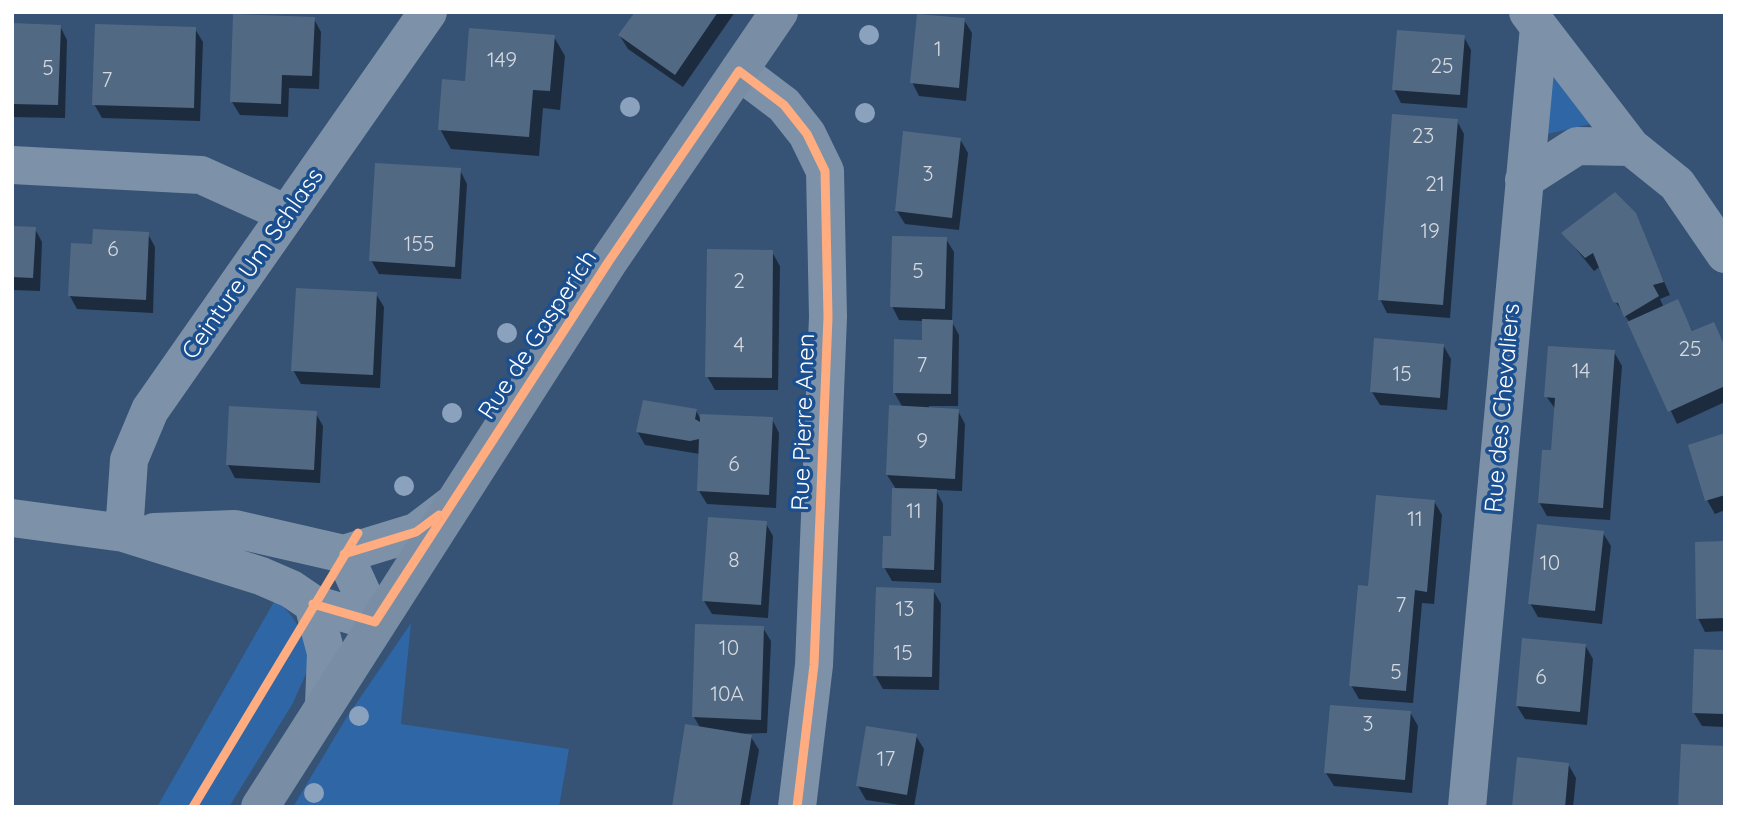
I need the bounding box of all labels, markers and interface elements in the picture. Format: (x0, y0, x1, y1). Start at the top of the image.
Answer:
house number: 1 (934, 37, 942, 63)
house number: 149 (487, 48, 517, 74)
house number: 25 (1430, 54, 1454, 80)
house number: 5 (42, 56, 54, 82)
house number: 7 (102, 68, 112, 94)
house number: 23 (1412, 124, 1434, 150)
house number: 3 (922, 162, 934, 188)
street label: Ceinture Um Schlass (176, 163, 330, 365)
house number: 21 (1425, 172, 1445, 198)
house number: 19 (1420, 219, 1440, 245)
house number: 155 (404, 232, 434, 258)
house number: 6 (107, 237, 119, 263)
street label: Rue de Gasperich (473, 245, 603, 425)
house number: 5 (912, 259, 924, 285)
house number: 2 (733, 269, 745, 295)
street label: Rue des Chevaliers (1479, 302, 1527, 514)
house number: 4 (733, 333, 745, 359)
street label: Rue Pierre Anen (787, 333, 821, 511)
house number: 25 (1678, 337, 1702, 363)
house number: 7 (917, 353, 927, 379)
house number: 14 (1572, 359, 1590, 385)
house number: 15 (1392, 362, 1412, 388)
house number: 9 (916, 429, 928, 455)
house number: 6 (728, 452, 740, 478)
house number: 11 (906, 499, 922, 525)
house number: 11 (1407, 507, 1423, 533)
house number: 8 (728, 548, 740, 574)
house number: 10 (1540, 551, 1560, 577)
house number: 7 (1396, 593, 1406, 619)
house number: 13 (896, 597, 914, 623)
house number: 10 (719, 636, 739, 662)
house number: 15 (893, 641, 913, 667)
house number: 5 (1390, 660, 1402, 686)
house number: 6 (1535, 665, 1547, 691)
house number: 10A (710, 682, 744, 708)
house number: 3 (1362, 712, 1374, 738)
house number: 17 (877, 747, 895, 773)

